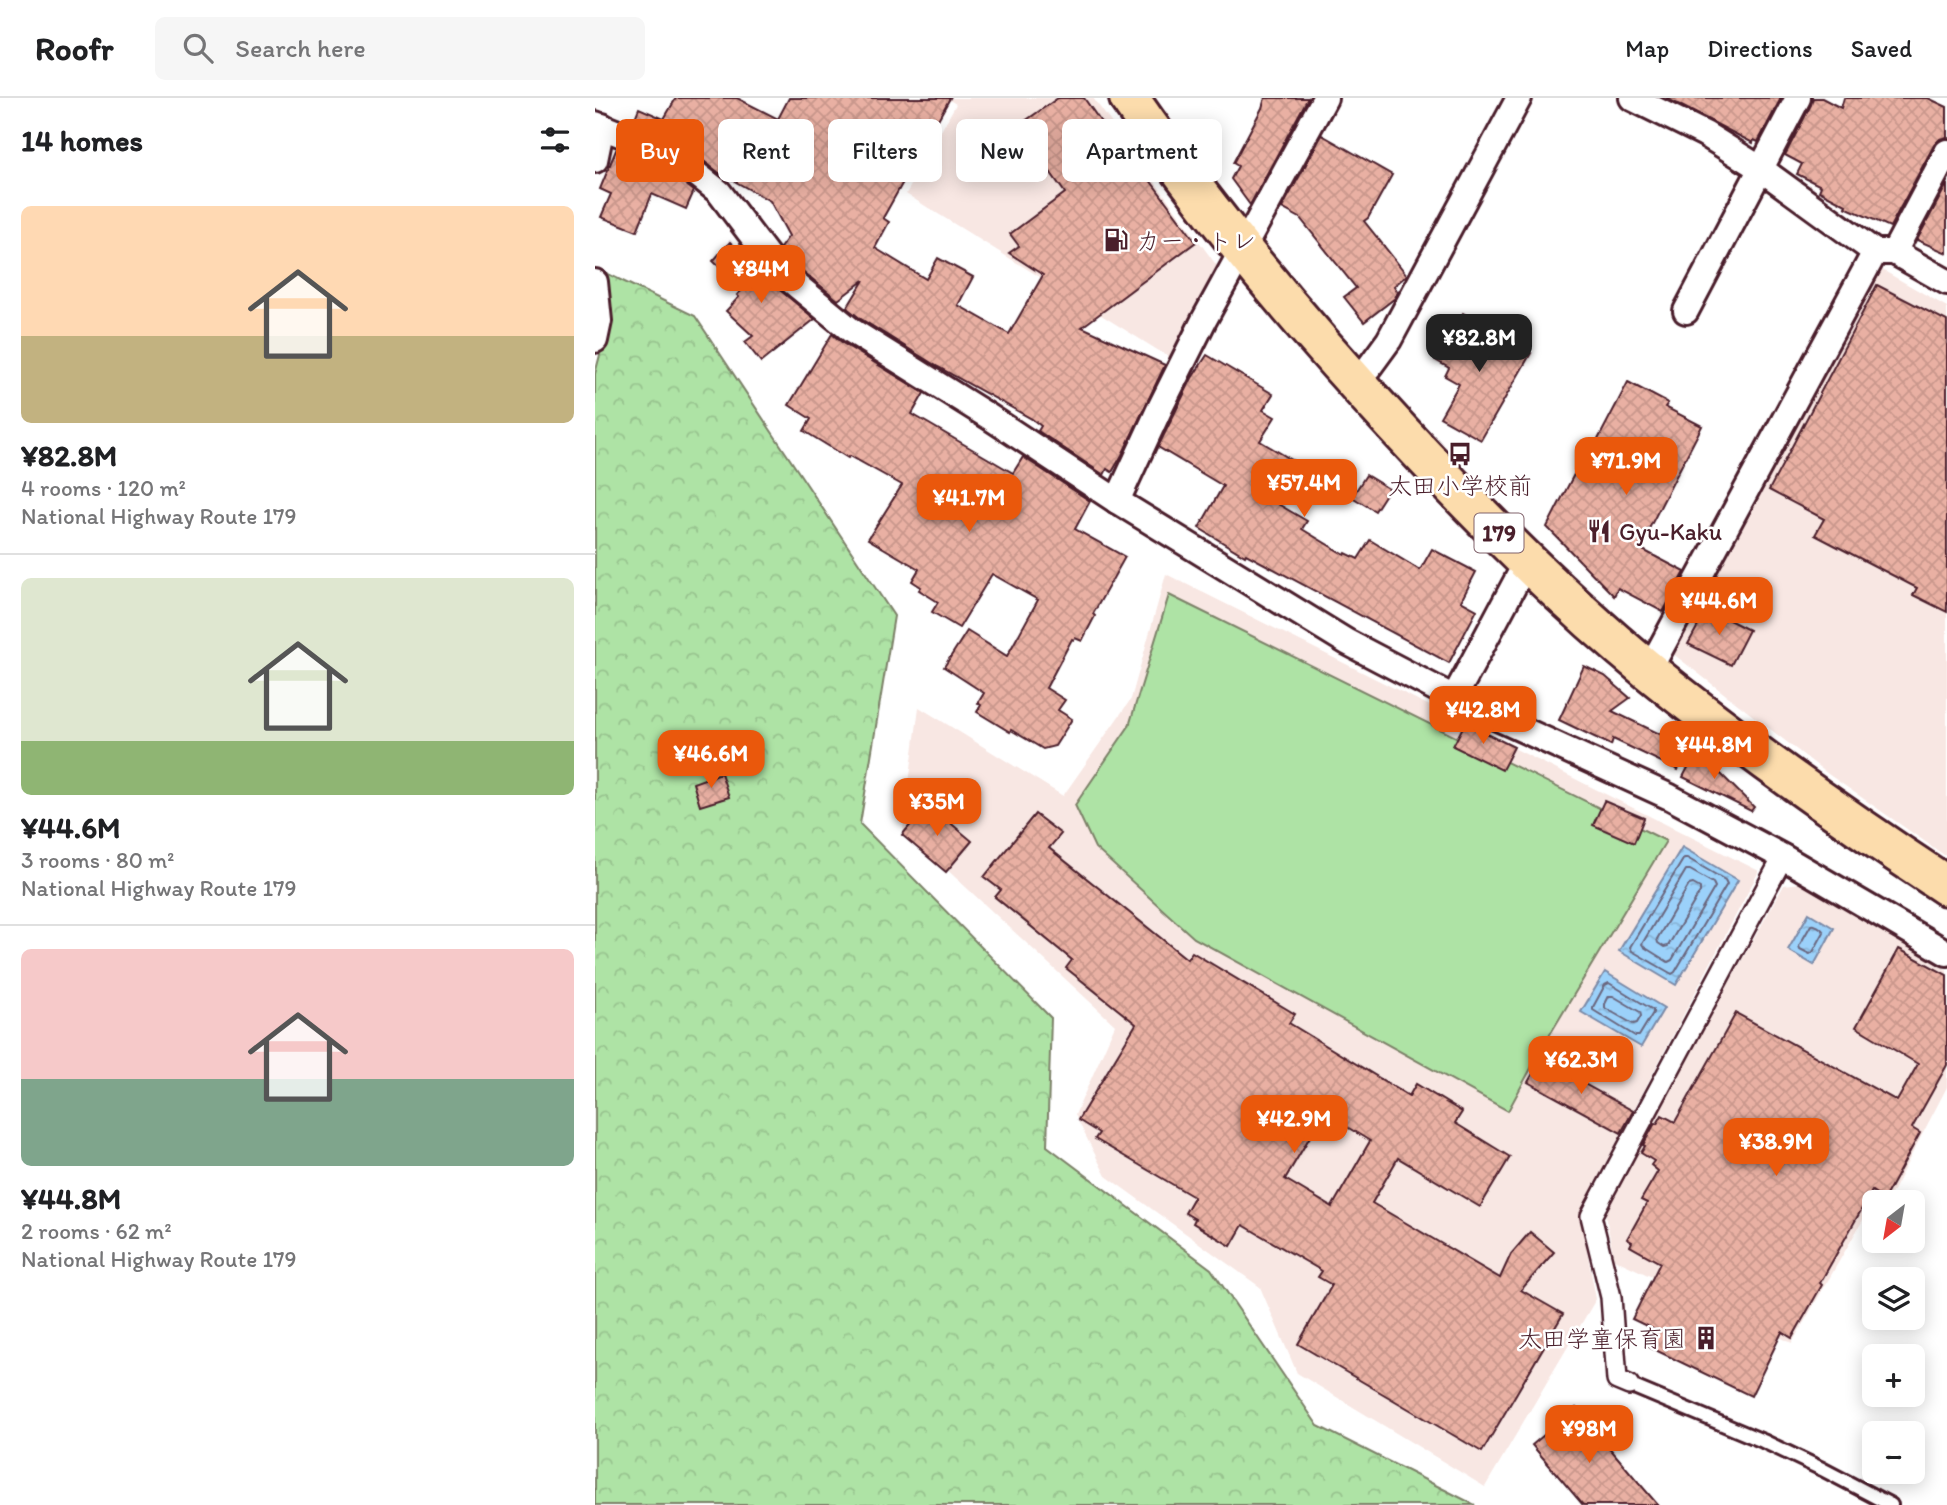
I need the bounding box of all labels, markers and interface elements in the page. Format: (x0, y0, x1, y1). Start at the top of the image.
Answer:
search box (155, 17, 645, 80)
text: Roofr (35, 29, 113, 68)
icon: search (179, 29, 217, 67)
text: Search here (235, 32, 366, 64)
text: Map (1625, 34, 1669, 63)
text: Directions (1707, 34, 1813, 63)
text: Saved (1851, 34, 1912, 63)
chip: Buy (616, 119, 704, 182)
chip: Rent (718, 119, 814, 182)
chip: Filters (828, 119, 942, 182)
chip: New (956, 119, 1048, 182)
chip: Apartment (1062, 119, 1222, 182)
icon: filters (536, 121, 574, 159)
text: 14 homes (21, 122, 143, 159)
fuel station icon: カー・トレ (1102, 226, 1130, 254)
place label: カー・トレ (1136, 226, 1256, 255)
pin: ¥84M (720, 246, 802, 305)
icon: home (235, 251, 361, 377)
text: ¥84M (732, 254, 790, 282)
pin: ¥82.8M (1422, 314, 1536, 374)
text: ¥82.8M (1442, 323, 1516, 351)
text: ¥82.8M (21, 437, 117, 474)
pin: ¥71.9M (1569, 438, 1683, 497)
bus stop icon: 太田小学校前 (1446, 440, 1474, 468)
text: ¥71.9M (1591, 446, 1661, 474)
pin: ¥57.4M (1247, 460, 1361, 519)
text: ¥57.4M (1267, 468, 1341, 496)
place label: 太田小学校前 (1388, 471, 1532, 500)
text: 4 rooms · 120 m² (21, 474, 186, 502)
pin: ¥41.7M (912, 474, 1026, 534)
text: ¥41.7M (933, 483, 1005, 511)
text: National Highway Route 179 (21, 502, 297, 530)
road number: 179 (1475, 514, 1523, 552)
restaurant icon: Gyu-Kaku (1585, 517, 1613, 545)
place label: Gyu-Kaku (1619, 517, 1722, 546)
pin: ¥44.6M (1662, 578, 1776, 637)
text: ¥44.6M (1681, 586, 1757, 614)
icon: home (235, 623, 361, 749)
pin: ¥42.8M (1426, 686, 1540, 746)
text: ¥42.8M (1445, 695, 1521, 723)
pin: ¥44.8M (1657, 722, 1771, 781)
pin: ¥46.6M (654, 730, 768, 790)
text: ¥44.8M (1676, 730, 1752, 758)
text: ¥46.6M (674, 739, 748, 767)
pin: ¥35M (896, 778, 978, 838)
text: ¥35M (909, 787, 965, 815)
text: ¥44.6M (21, 809, 121, 846)
text: 3 rooms · 80 m² (21, 846, 175, 874)
text: National Highway Route 179 (21, 874, 297, 902)
icon: home (235, 994, 361, 1120)
pin: ¥62.3M (1524, 1037, 1638, 1096)
text: ¥62.3M (1544, 1045, 1618, 1073)
pin: ¥42.9M (1237, 1096, 1351, 1155)
text: ¥42.9M (1257, 1104, 1331, 1132)
pin: ¥38.9M (1719, 1118, 1833, 1178)
text: ¥38.9M (1739, 1127, 1813, 1155)
text: ¥44.8M (21, 1180, 121, 1217)
north arrow (1862, 1190, 1925, 1253)
map controls (1862, 1190, 1925, 1484)
text: 2 rooms · 62 m² (21, 1217, 172, 1245)
text: National Highway Route 179 (21, 1245, 297, 1273)
button: layers (1862, 1267, 1925, 1330)
place label: 太田学童保育園 (1518, 1324, 1686, 1353)
building icon: 太田学童保育園 (1692, 1324, 1720, 1352)
button: + (1862, 1344, 1925, 1407)
pin: ¥98M (1548, 1406, 1630, 1465)
text: ¥98M (1561, 1414, 1617, 1442)
button: − (1862, 1421, 1925, 1484)

